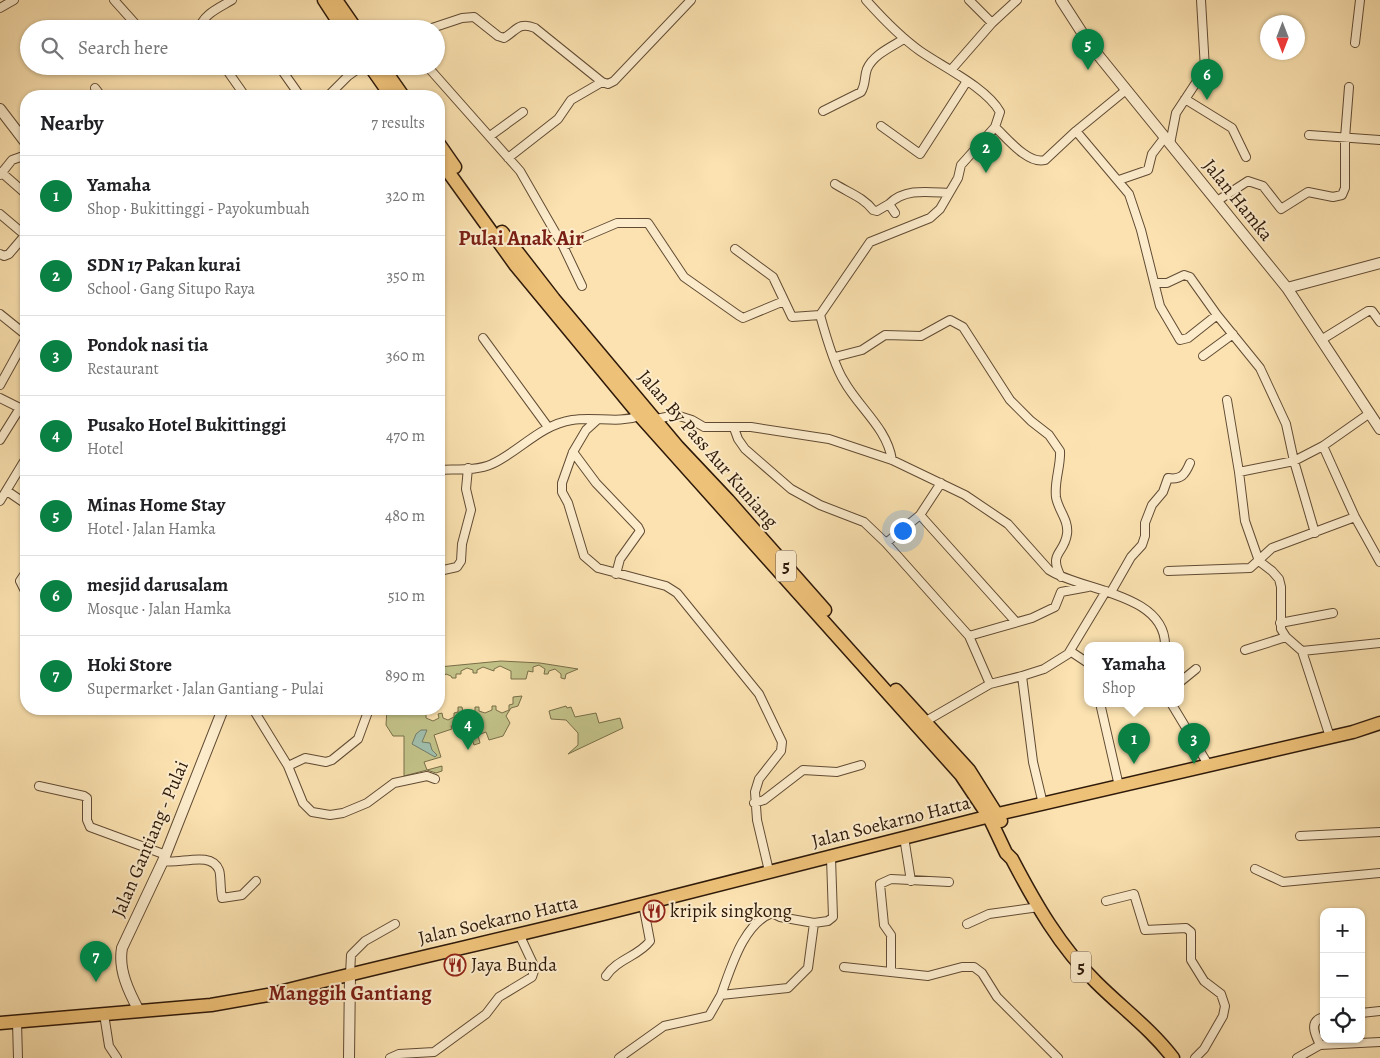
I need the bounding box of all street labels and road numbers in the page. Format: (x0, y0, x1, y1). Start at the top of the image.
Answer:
street label: Jalan Hamka (1197, 153, 1279, 247)
street label: Jalan By Pass Aur Kuniang (632, 364, 784, 534)
road number: 5 (776, 550, 796, 582)
street label: Jalan Gantiang - Pulai (105, 757, 195, 921)
street label: Jalan Soekarno Hatta (809, 790, 973, 854)
street label: Jalan Soekarno Hatta (416, 889, 580, 951)
road number: 5 (1071, 952, 1091, 982)

